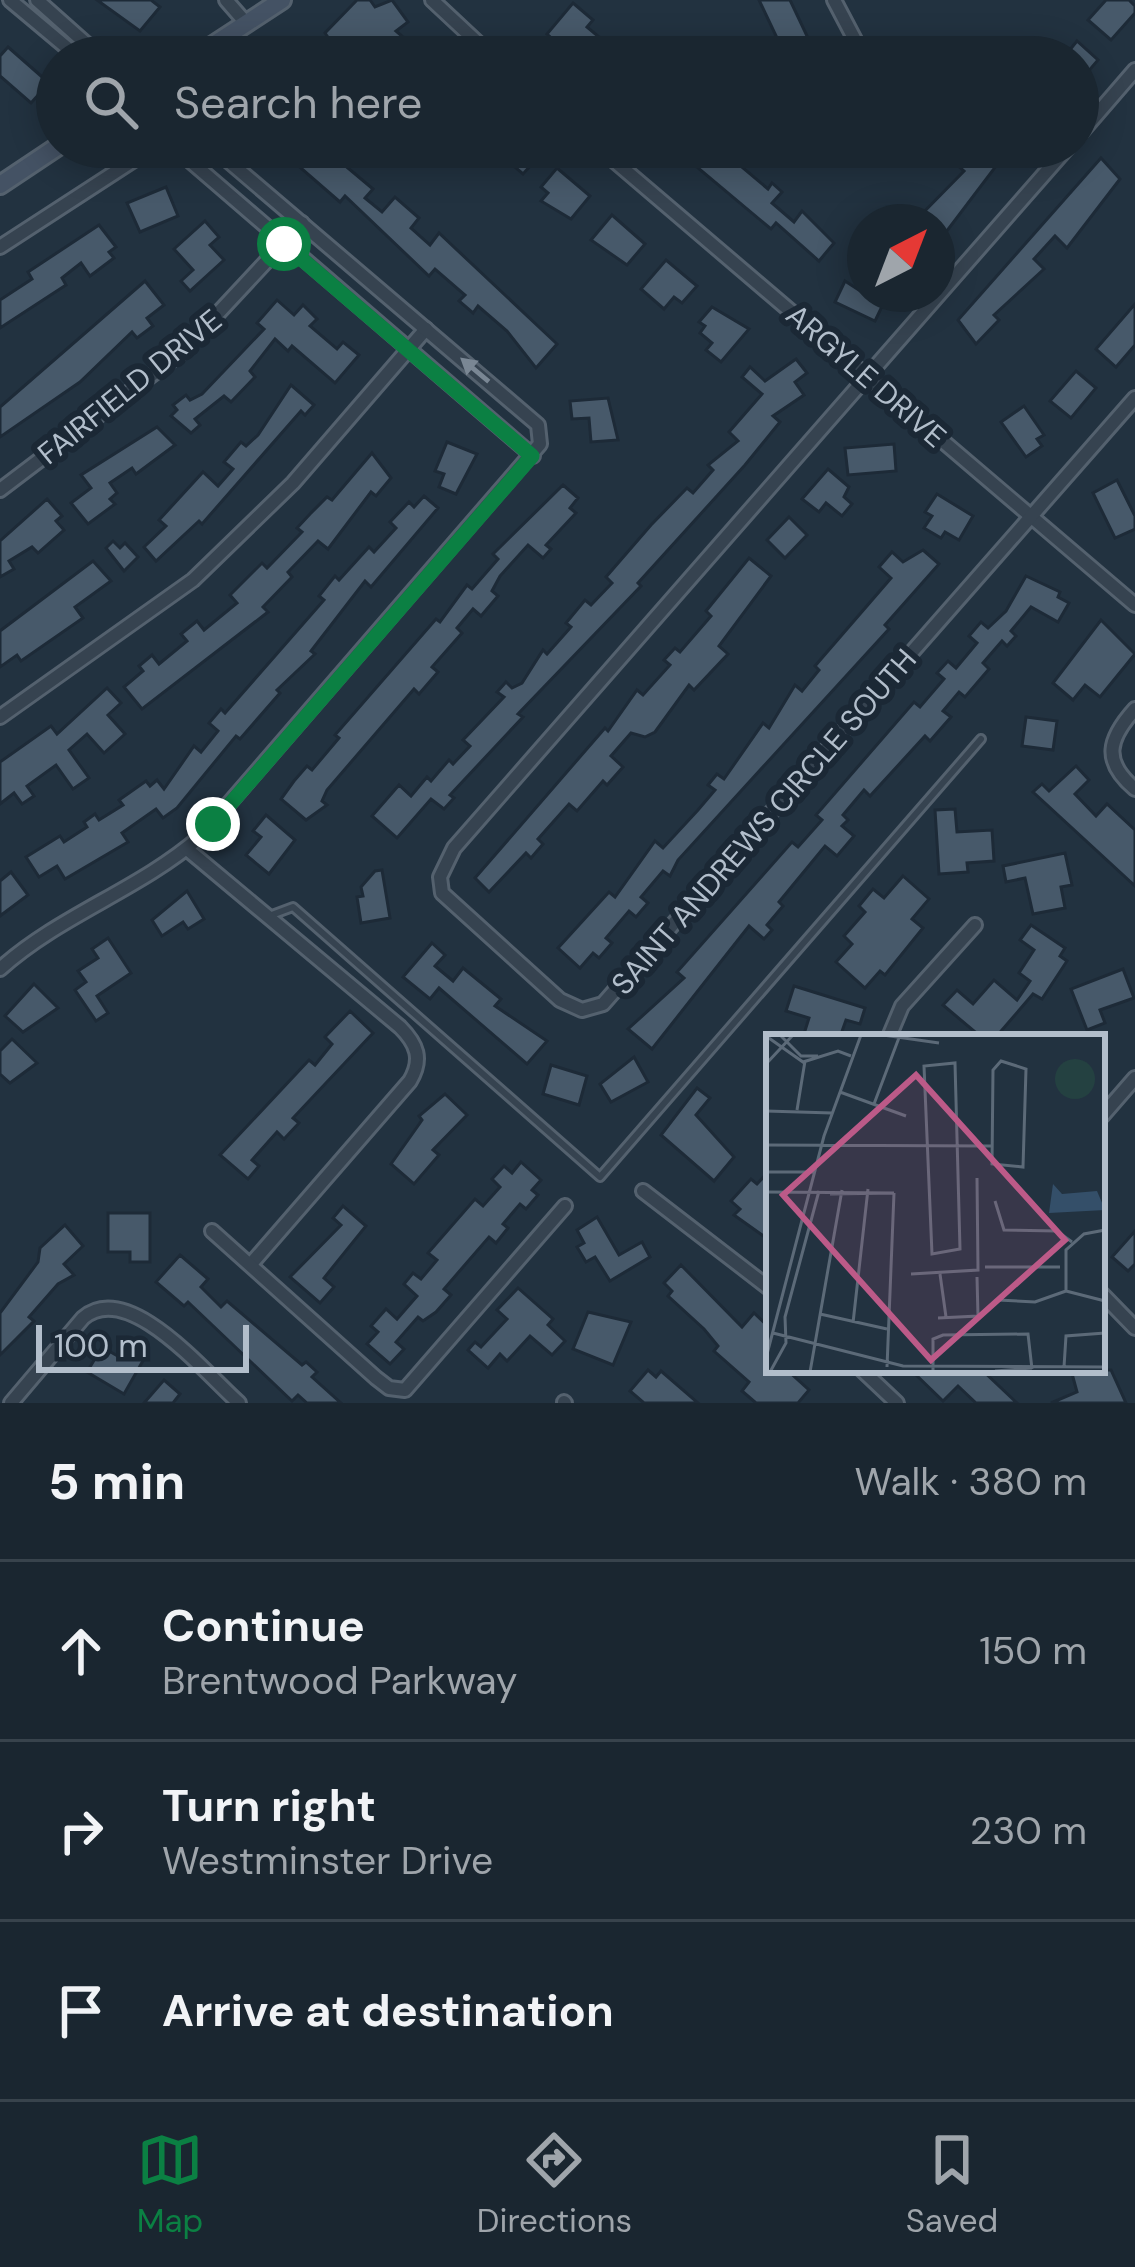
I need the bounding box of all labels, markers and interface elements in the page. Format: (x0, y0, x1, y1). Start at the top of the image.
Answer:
search box (36, 36, 1099, 168)
icon: search (78, 69, 144, 135)
text: Search here (174, 73, 422, 132)
north arrow (847, 204, 955, 312)
route start (257, 217, 311, 271)
street label: ARGYLE DRIVE (778, 295, 955, 456)
street label: FAIRFIELD DRIVE (30, 300, 230, 473)
one-way arrow (460, 358, 490, 384)
street label: SAINT ANDREWS CIRCLE SOUTH (603, 641, 925, 1003)
route end (186, 797, 240, 851)
inset map (766, 1034, 1105, 1373)
scale bar (36, 1319, 249, 1372)
text: 100 m (54, 1324, 148, 1367)
text: 5 min (48, 1448, 185, 1515)
text: Walk · 380 m (855, 1456, 1087, 1507)
text: Continue (162, 1596, 365, 1655)
icon: ahead (48, 1618, 114, 1684)
text: 150 m (979, 1625, 1087, 1676)
text: Brentwood Parkway (162, 1655, 518, 1706)
text: Turn right (162, 1776, 376, 1835)
icon: right (48, 1798, 114, 1864)
text: 230 m (970, 1805, 1087, 1856)
text: Westminster Drive (162, 1835, 493, 1886)
icon: arrive (48, 1978, 114, 2044)
text: Arrive at destination (162, 1981, 614, 2040)
tab: Map (137, 2127, 203, 2242)
tab: Directions (477, 2127, 632, 2242)
tab: Saved (906, 2127, 998, 2242)

